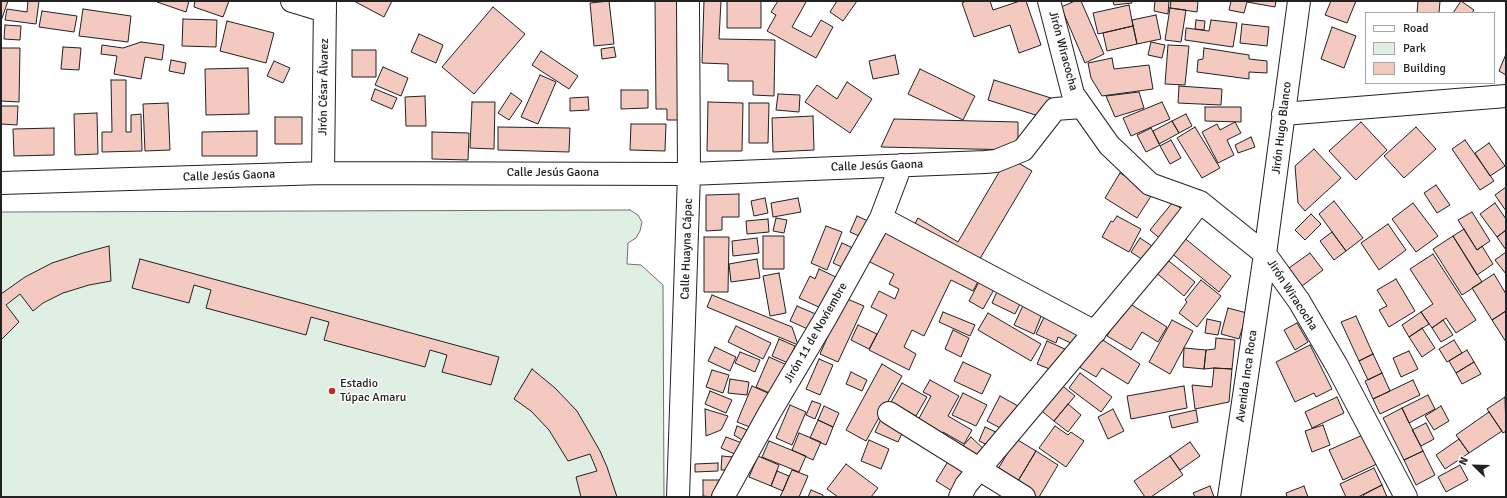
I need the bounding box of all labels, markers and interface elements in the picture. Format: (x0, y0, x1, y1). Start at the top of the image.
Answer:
street label: Jirón Wiracocha (1045, 9, 1081, 93)
legend (1365, 12, 1495, 84)
text: Road (1403, 21, 1429, 36)
street label: Jirón César Álvarez (316, 38, 332, 136)
text: Park (1403, 41, 1426, 56)
text: Building (1403, 61, 1446, 76)
street label: Jirón Hugo Blanco (1269, 81, 1295, 175)
street label: Calle Jesús Gaona (831, 157, 923, 175)
street label: Calle Jesús Gaona (507, 166, 599, 180)
street label: Calle Jesús Gaona (183, 167, 275, 185)
street label: Calle Huayna Cápac (678, 198, 696, 300)
street label: Jirón Wiracocha (1264, 257, 1320, 333)
street label: Jirón 11 de Noviembre (781, 280, 851, 386)
street label: Avenida Inca Roca (1233, 329, 1261, 423)
place label: Estadio Túpac Amaru (340, 377, 406, 405)
marker: Estadio Túpac Amaru (327, 386, 337, 396)
north arrow (1455, 446, 1495, 486)
text: N (1456, 455, 1471, 467)

